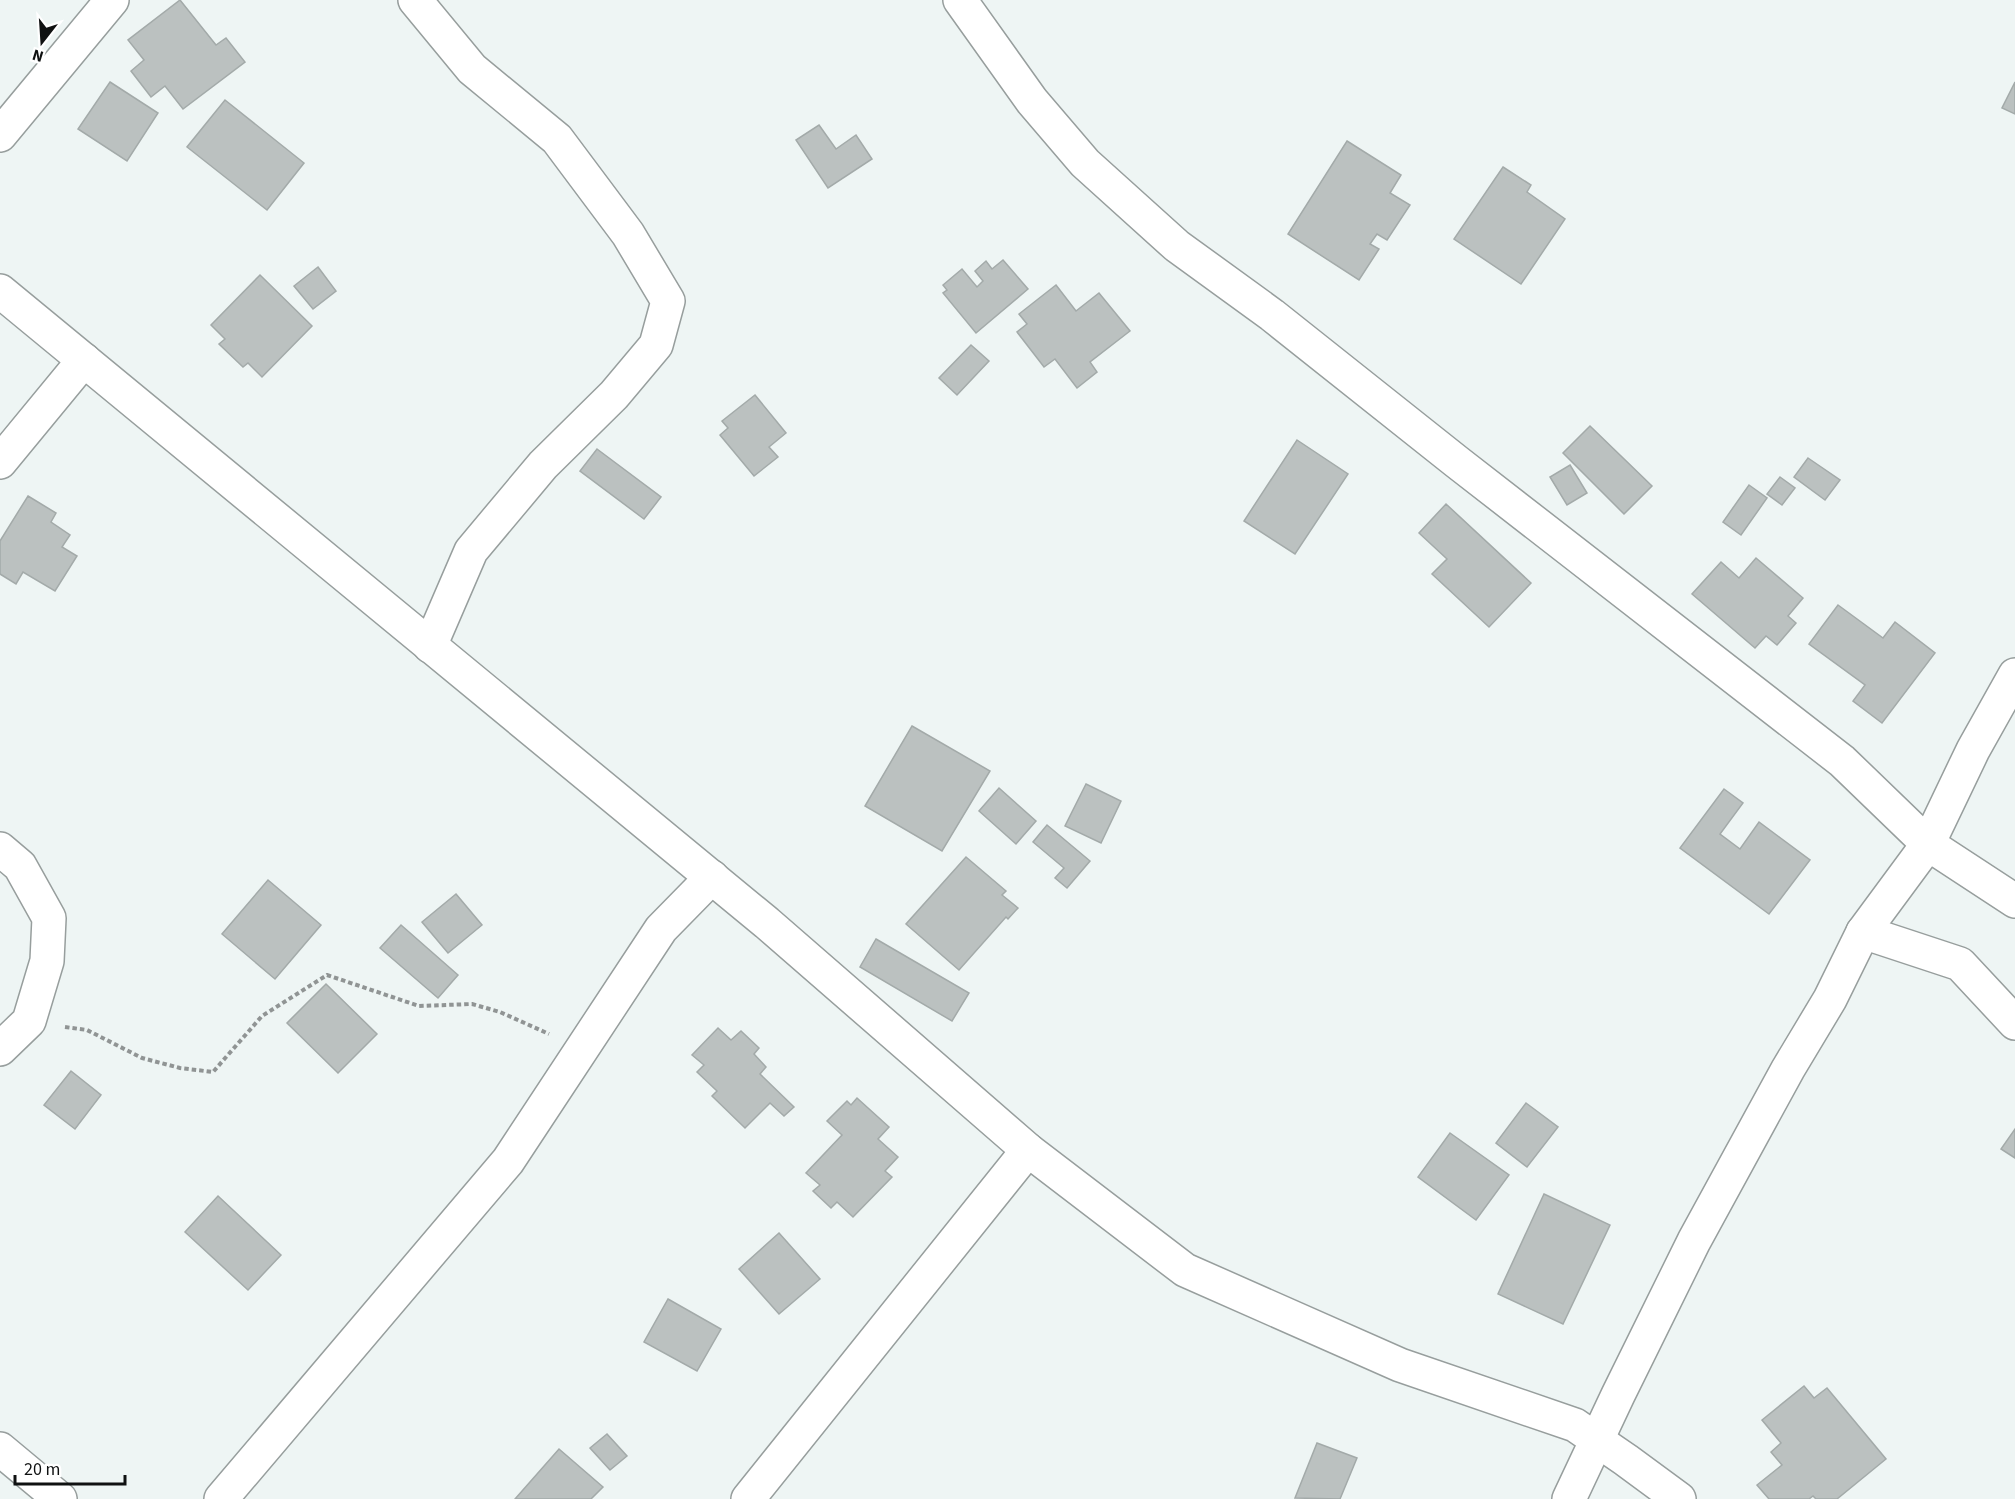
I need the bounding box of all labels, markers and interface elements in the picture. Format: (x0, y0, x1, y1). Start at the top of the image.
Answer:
north arrow (12, 12, 72, 72)
text: N (30, 43, 46, 67)
scale bar (15, 1448, 124, 1486)
text: 20 m (24, 1457, 60, 1482)

